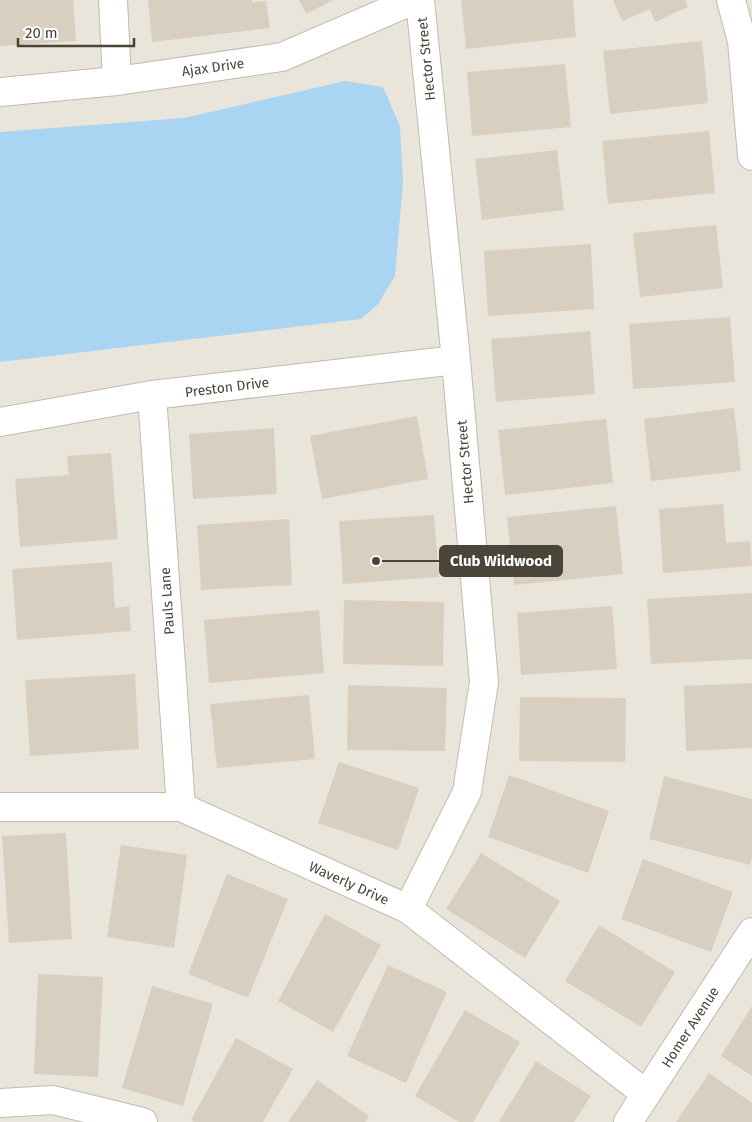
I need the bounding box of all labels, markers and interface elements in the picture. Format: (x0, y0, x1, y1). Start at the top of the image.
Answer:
scale bar (18, 15, 134, 47)
street label: Hector Street (414, 15, 439, 102)
text: 20 m (25, 24, 58, 42)
street label: Ajax Drive (181, 55, 245, 80)
street label: Preston Drive (184, 374, 270, 401)
street label: Hector Street (453, 418, 478, 505)
callout: Club Wildwood (440, 546, 562, 576)
text: Club Wildwood (450, 552, 552, 570)
street label: Pauls Lane (157, 567, 178, 635)
street label: Waverly Drive (306, 858, 391, 909)
street label: Homer Avenue (658, 984, 723, 1071)

